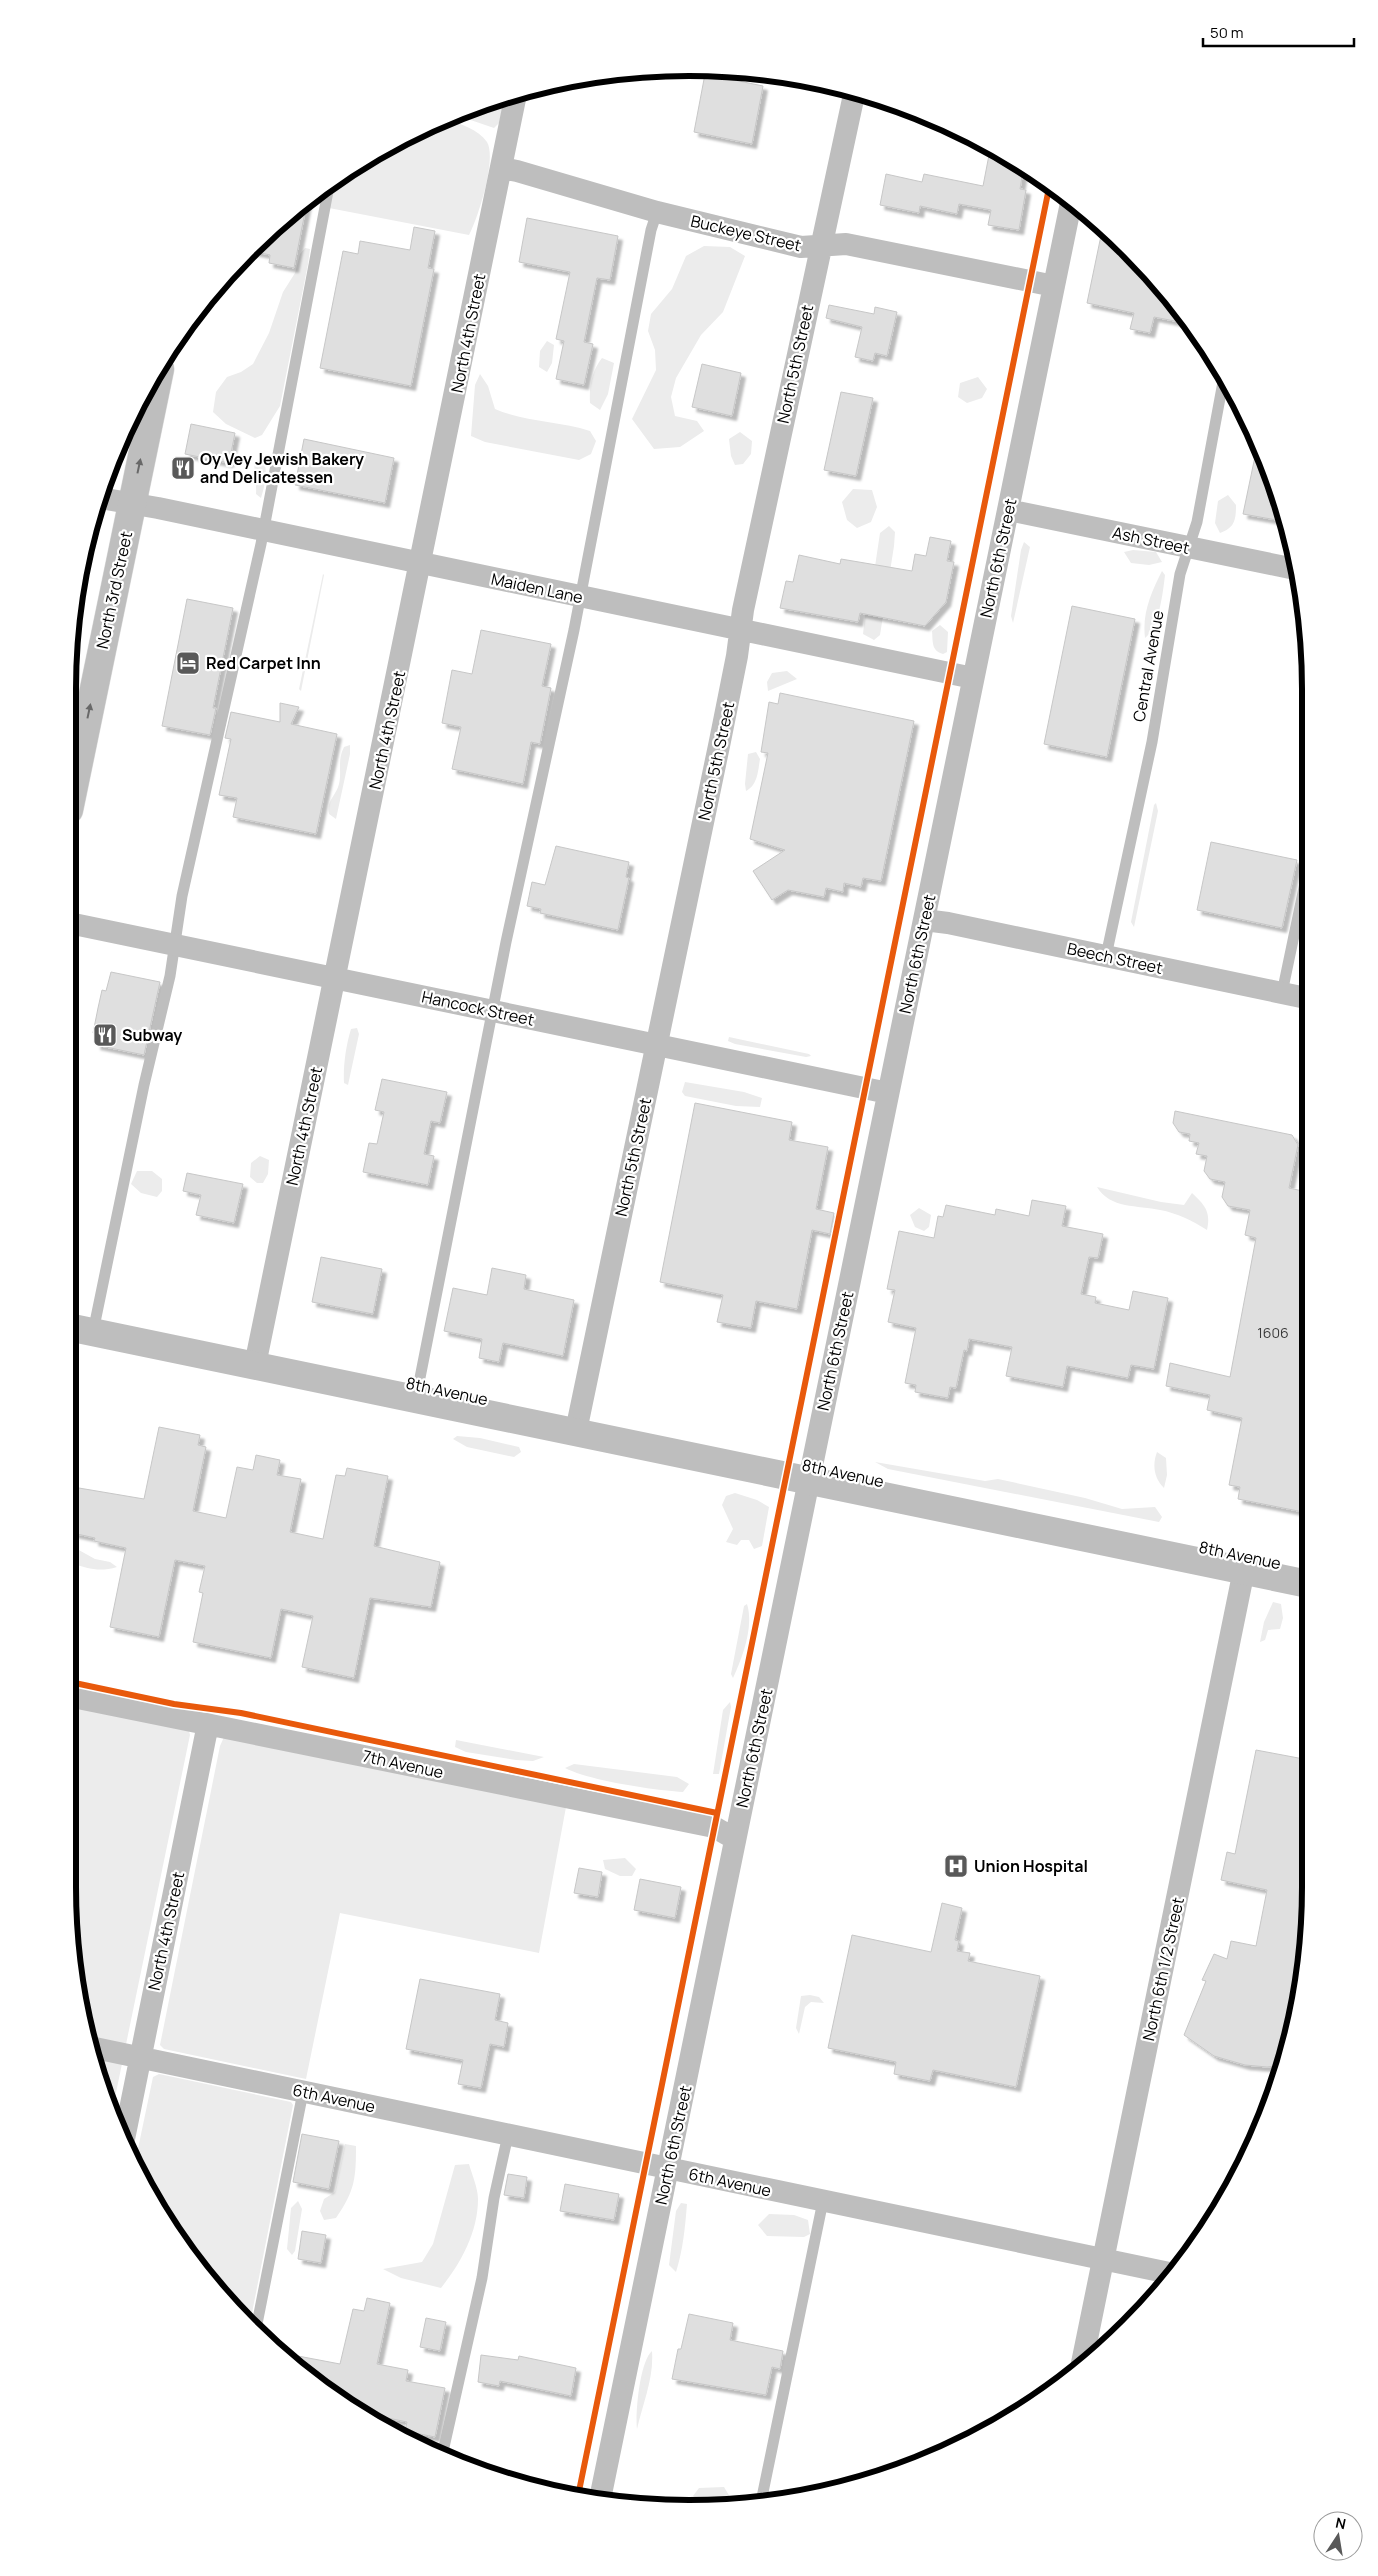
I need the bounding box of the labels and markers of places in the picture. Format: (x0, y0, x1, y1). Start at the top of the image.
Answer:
place label: Oy Vey Jewish Bakery and Delicatessen (200, 448, 364, 488)
restaurant icon: Oy Vey Jewish Bakery and Delicatessen (170, 455, 196, 481)
hotel icon: Red Carpet Inn (175, 650, 201, 676)
place label: Red Carpet Inn (206, 652, 321, 674)
restaurant icon: Subway (92, 1022, 118, 1048)
place label: Subway (122, 1024, 182, 1046)
hospital icon: Union Hospital (943, 1853, 969, 1879)
place label: Union Hospital (974, 1855, 1088, 1877)

